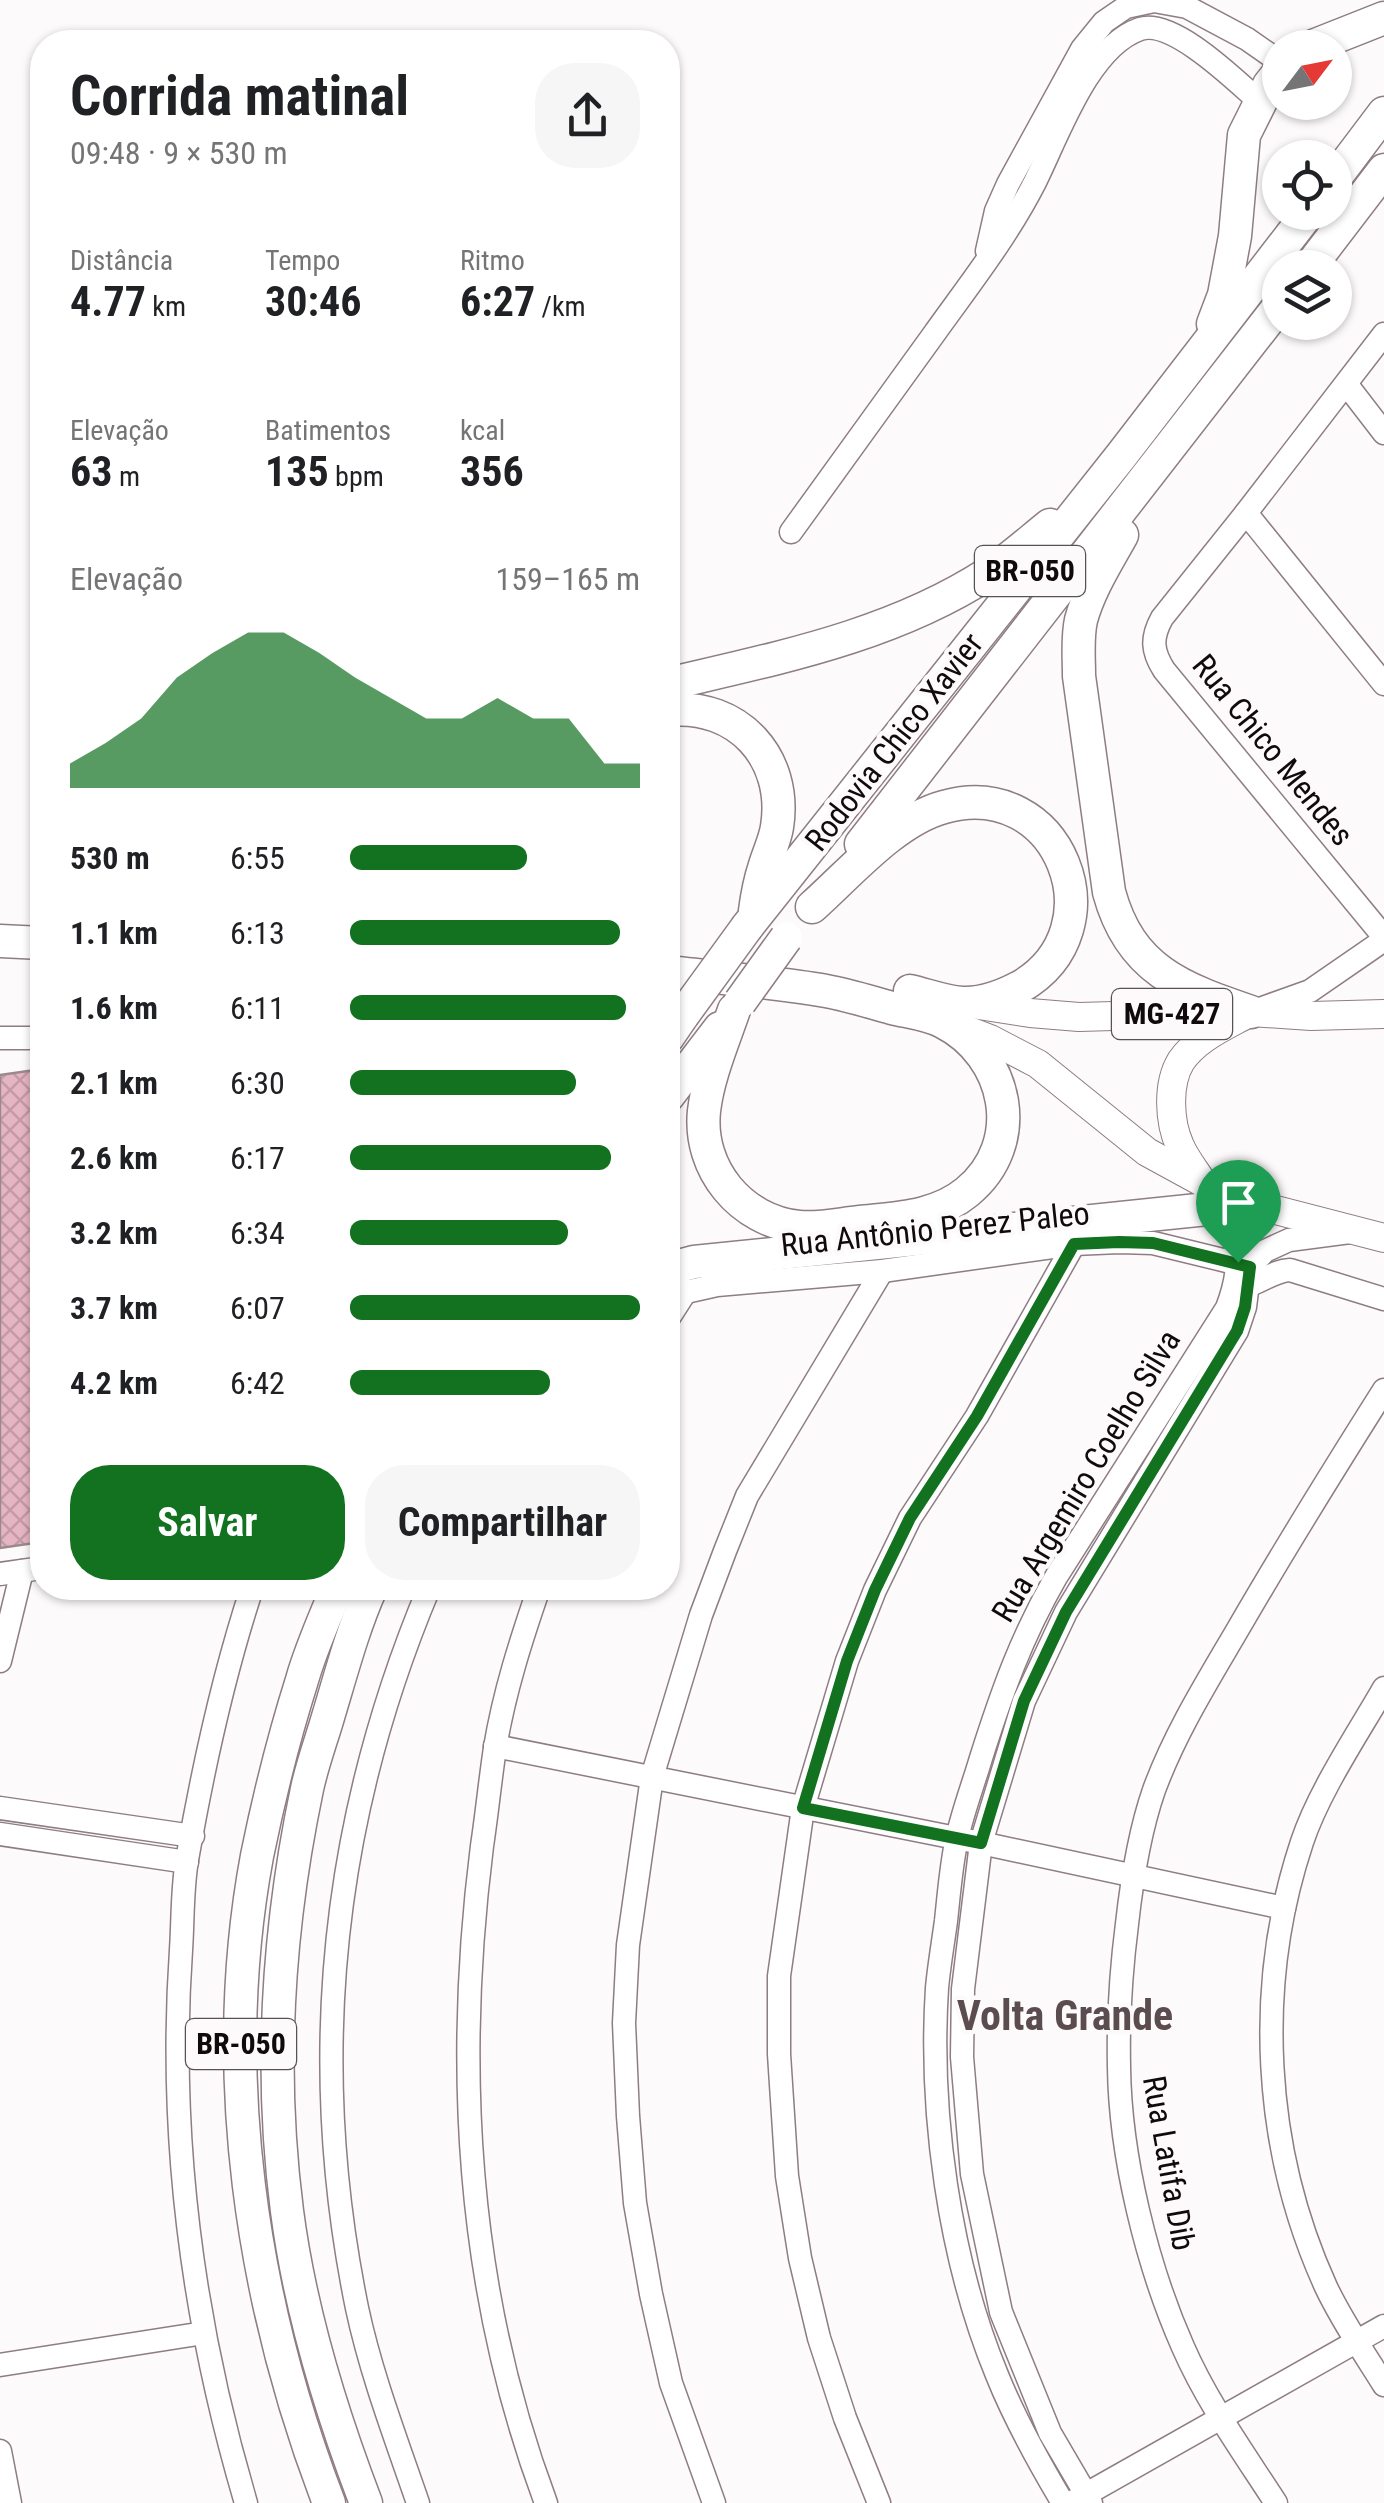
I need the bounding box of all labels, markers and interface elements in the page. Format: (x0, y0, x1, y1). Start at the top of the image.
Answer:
north arrow (1262, 30, 1352, 120)
map controls (1262, 30, 1352, 340)
button: share (535, 63, 640, 168)
text: Corrida matinal (70, 64, 409, 128)
text: 09:48 · 9 × 530 m (70, 134, 288, 172)
button: locate (1262, 140, 1352, 230)
text: Distância (70, 244, 173, 277)
text: Tempo (265, 244, 340, 277)
text: Ritmo (460, 244, 525, 277)
button: layers (1262, 250, 1352, 340)
text: 4.77 (70, 277, 146, 326)
text: 30:46 (265, 277, 361, 326)
text: 6:27 (460, 277, 535, 326)
text: km (146, 290, 186, 323)
text: /km (535, 290, 586, 323)
text: Elevação (70, 414, 169, 447)
text: Batimentos (265, 414, 391, 447)
text: kcal (460, 414, 505, 447)
text: 63 (70, 447, 112, 496)
text: 135 (265, 447, 329, 496)
text: 356 (460, 447, 524, 496)
text: m (112, 460, 140, 493)
text: bpm (329, 460, 384, 493)
road number: BR-050 (975, 546, 1085, 596)
text: Elevação (70, 560, 183, 598)
text: 159–165 m (495, 560, 640, 598)
street label: Rodovia Chico Xavier (797, 625, 991, 859)
street label: Rua Chico Mendes (1184, 647, 1362, 853)
text: 530 m (70, 839, 150, 877)
text: 6:55 (230, 839, 285, 877)
text: 1.1 km (70, 914, 158, 952)
text: 6:13 (230, 914, 285, 952)
text: 1.6 km (70, 989, 158, 1027)
text: 6:11 (230, 989, 285, 1027)
road number: MG-427 (1112, 989, 1232, 1039)
text: 2.1 km (70, 1064, 158, 1102)
text: 6:30 (230, 1064, 285, 1102)
text: 2.6 km (70, 1139, 158, 1177)
text: 6:17 (230, 1139, 285, 1177)
pin (1196, 1160, 1281, 1263)
icon: arrive (1211, 1175, 1266, 1230)
street label: Rua Antônio Perez Paleo (779, 1194, 1091, 1264)
text: 3.2 km (70, 1214, 158, 1252)
text: 6:34 (230, 1214, 285, 1252)
text: 3.7 km (70, 1289, 158, 1327)
text: 6:07 (230, 1289, 285, 1327)
street label: Rua Argemiro Coelho Silva (984, 1323, 1188, 1629)
text: 4.2 km (70, 1364, 158, 1402)
text: 6:42 (230, 1364, 285, 1402)
button: Salvar (70, 1465, 345, 1580)
button: Compartilhar (365, 1465, 640, 1580)
district label: Volta Grande (957, 1991, 1173, 2040)
road number: BR-050 (186, 2019, 296, 2069)
street label: Rua Latifa Dib (1135, 2073, 1203, 2253)

